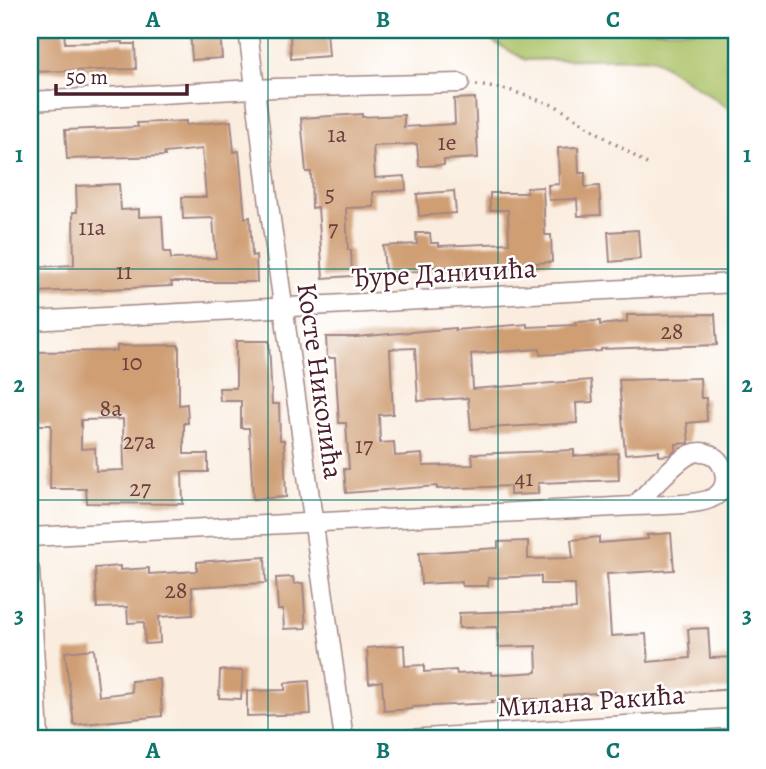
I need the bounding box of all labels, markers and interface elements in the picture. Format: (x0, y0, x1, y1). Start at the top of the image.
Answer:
text: A (145, 4, 161, 35)
text: B (376, 4, 390, 35)
text: C (606, 4, 620, 35)
scale bar (56, 52, 187, 96)
text: 50 m (66, 63, 108, 91)
house number: 1a (327, 118, 348, 150)
house number: 1e (438, 126, 456, 158)
text: 1 (15, 139, 23, 170)
text: 1 (743, 139, 751, 170)
house number: 5 (325, 178, 335, 210)
house number: 11a (78, 211, 107, 243)
house number: 7 (328, 212, 339, 244)
street label: Ђуре Даничића (351, 249, 537, 297)
house number: 11 (116, 255, 132, 287)
street label: Косте Николића (287, 280, 353, 482)
house number: 28 (660, 315, 684, 347)
house number: 10 (122, 346, 143, 378)
text: 2 (13, 369, 25, 400)
text: 2 (741, 369, 753, 400)
house number: 8a (100, 392, 123, 424)
house number: 27a (123, 425, 156, 457)
house number: 17 (355, 429, 374, 461)
house number: 41 (514, 462, 534, 494)
house number: 27 (129, 472, 152, 504)
house number: 28 (164, 574, 188, 606)
text: 3 (14, 600, 24, 631)
text: 3 (742, 600, 752, 631)
street label: Милана Ракића (496, 675, 686, 727)
text: A (145, 735, 161, 766)
text: B (376, 735, 390, 766)
text: C (606, 735, 620, 766)

